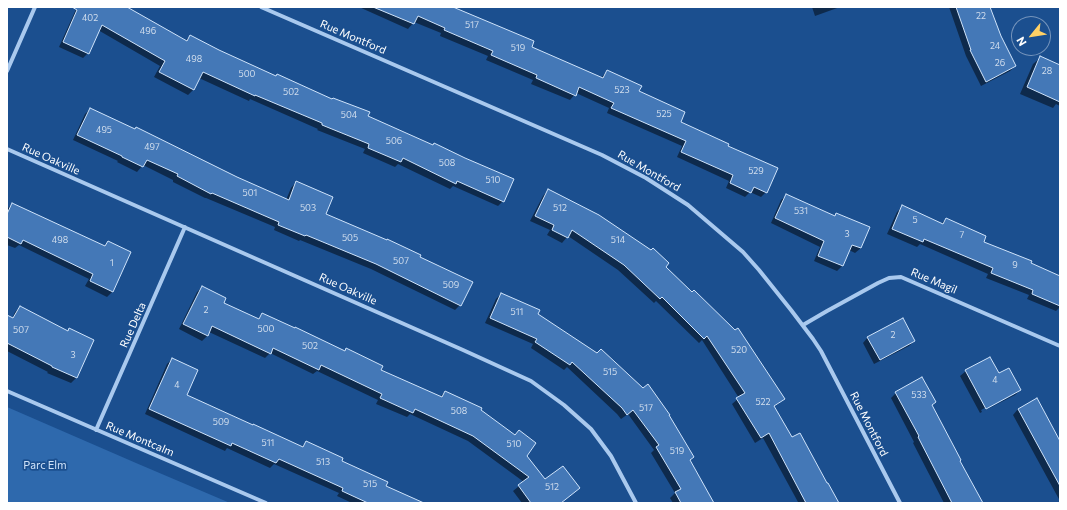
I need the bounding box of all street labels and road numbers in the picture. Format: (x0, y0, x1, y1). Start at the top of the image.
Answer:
street label: Rue Montford (318, 17, 388, 57)
street label: Rue Oakville (20, 140, 82, 178)
street label: Rue Montford (615, 148, 683, 194)
street label: Rue Magil (909, 265, 959, 297)
street label: Rue Oakville (317, 270, 379, 308)
street label: Rue Delta (117, 300, 149, 350)
street label: Rue Montford (847, 390, 891, 458)
street label: Rue Montcalm (104, 419, 176, 459)

